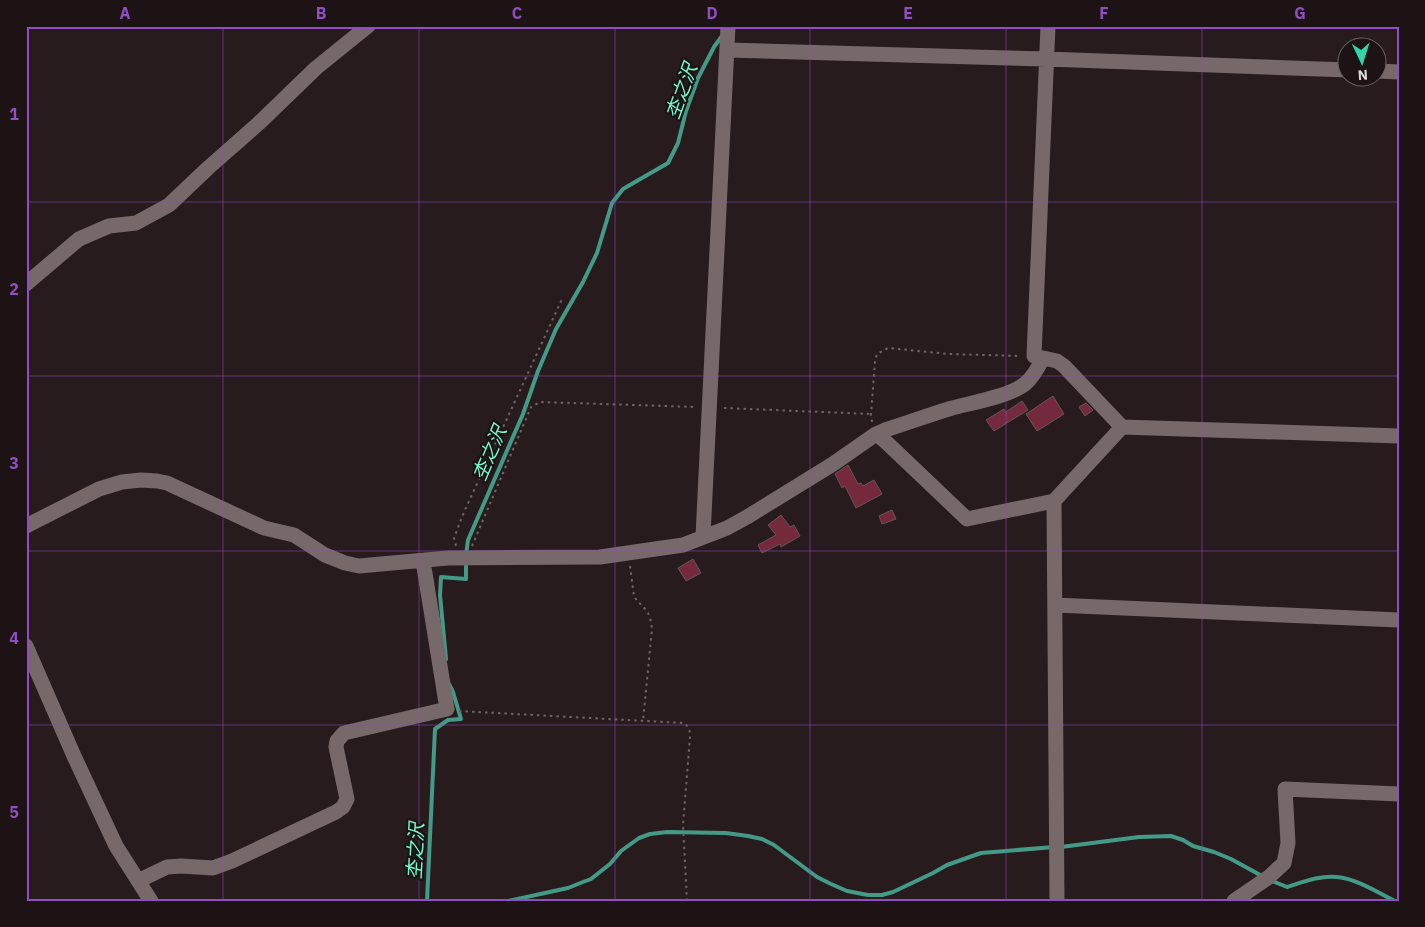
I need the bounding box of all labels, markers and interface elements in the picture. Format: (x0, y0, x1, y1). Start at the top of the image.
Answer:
text: A (120, 3, 131, 23)
text: B (316, 3, 327, 23)
text: C (512, 3, 522, 23)
text: D (706, 3, 718, 23)
text: E (903, 3, 913, 23)
text: F (1099, 3, 1109, 23)
text: G (1294, 3, 1306, 23)
north arrow (1338, 38, 1388, 88)
water label: 杢之沢 (660, 57, 703, 122)
text: N (1357, 66, 1369, 84)
text: 1 (9, 104, 19, 124)
text: 2 (9, 279, 19, 299)
water label: 杢之沢 (467, 419, 512, 484)
text: 3 (9, 453, 19, 473)
text: 4 (9, 628, 19, 648)
text: 5 (9, 802, 19, 822)
water label: 杢之沢 (402, 819, 429, 880)

